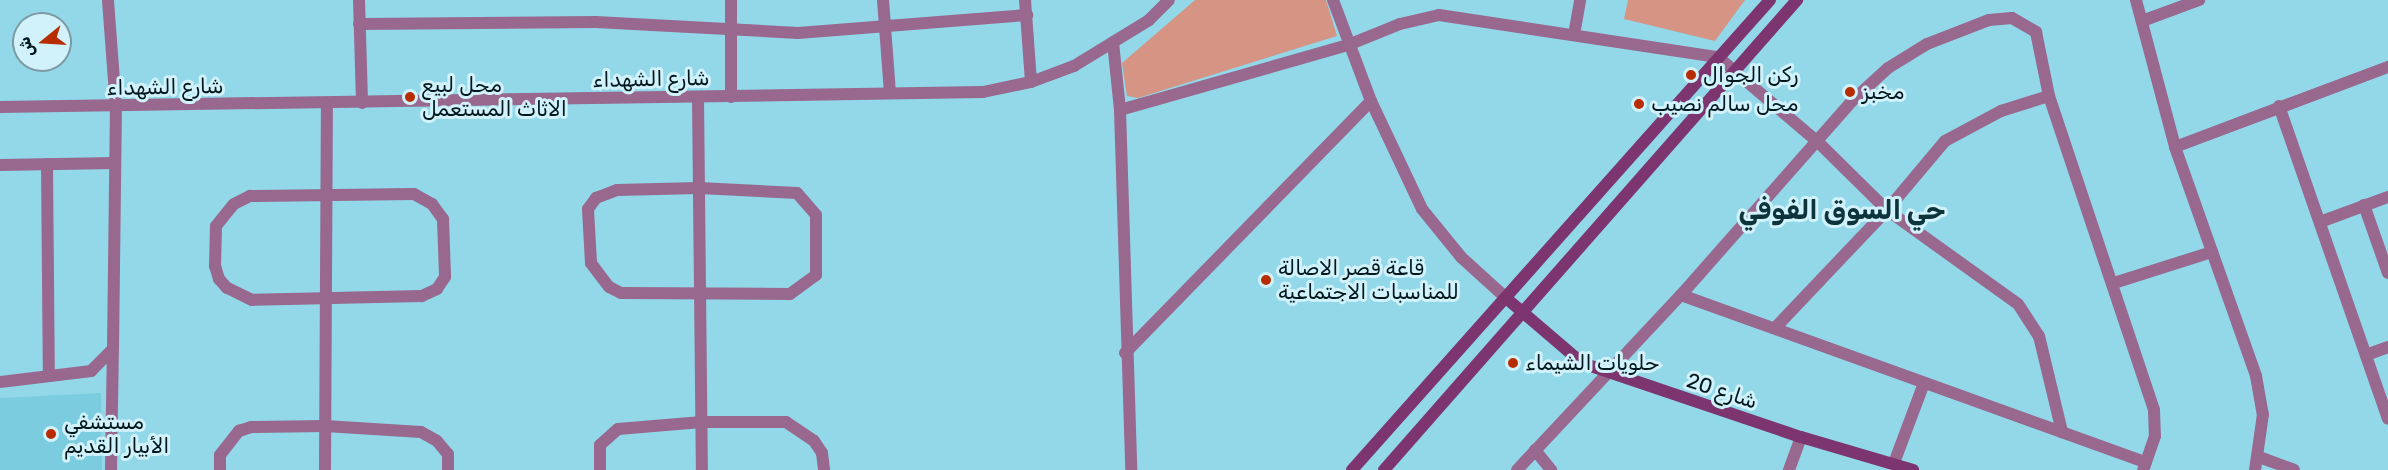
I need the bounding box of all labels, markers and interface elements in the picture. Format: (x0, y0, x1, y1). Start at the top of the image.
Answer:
north arrow (12, 12, 72, 72)
text: ش (14, 35, 38, 60)
place label: ركن الجوال (1703, 62, 1798, 88)
street label: شارع الشهداء (592, 65, 710, 93)
marker: ركن الجوال (1684, 68, 1698, 82)
place label: محل لبيع الاثاث المستعمل (422, 72, 567, 122)
street label: شارع الشهداء (106, 73, 224, 101)
place label: مخبز (1862, 79, 1904, 105)
marker: مخبز (1843, 85, 1857, 99)
marker: محل لبيع الاثاث المستعمل (403, 90, 417, 104)
place label: محل سالم نصيب (1651, 91, 1798, 117)
marker: محل سالم نصيب (1632, 97, 1646, 111)
district label: حي السوق الفوفي (1738, 195, 1946, 227)
place label: قاعة قصر الاصالة للمناسبات الاجتماعية (1278, 255, 1459, 305)
marker: قاعة قصر الاصالة للمناسبات الاجتماعية (1259, 273, 1273, 287)
place label: حلويات الشيماء (1525, 350, 1659, 376)
marker: حلويات الشيماء (1506, 356, 1520, 370)
street label: شارع 20 (1684, 368, 1760, 414)
place label: مستشفي الأبيار القديم (64, 409, 169, 459)
marker: مستشفي الأبيار القديم (42, 425, 60, 443)

